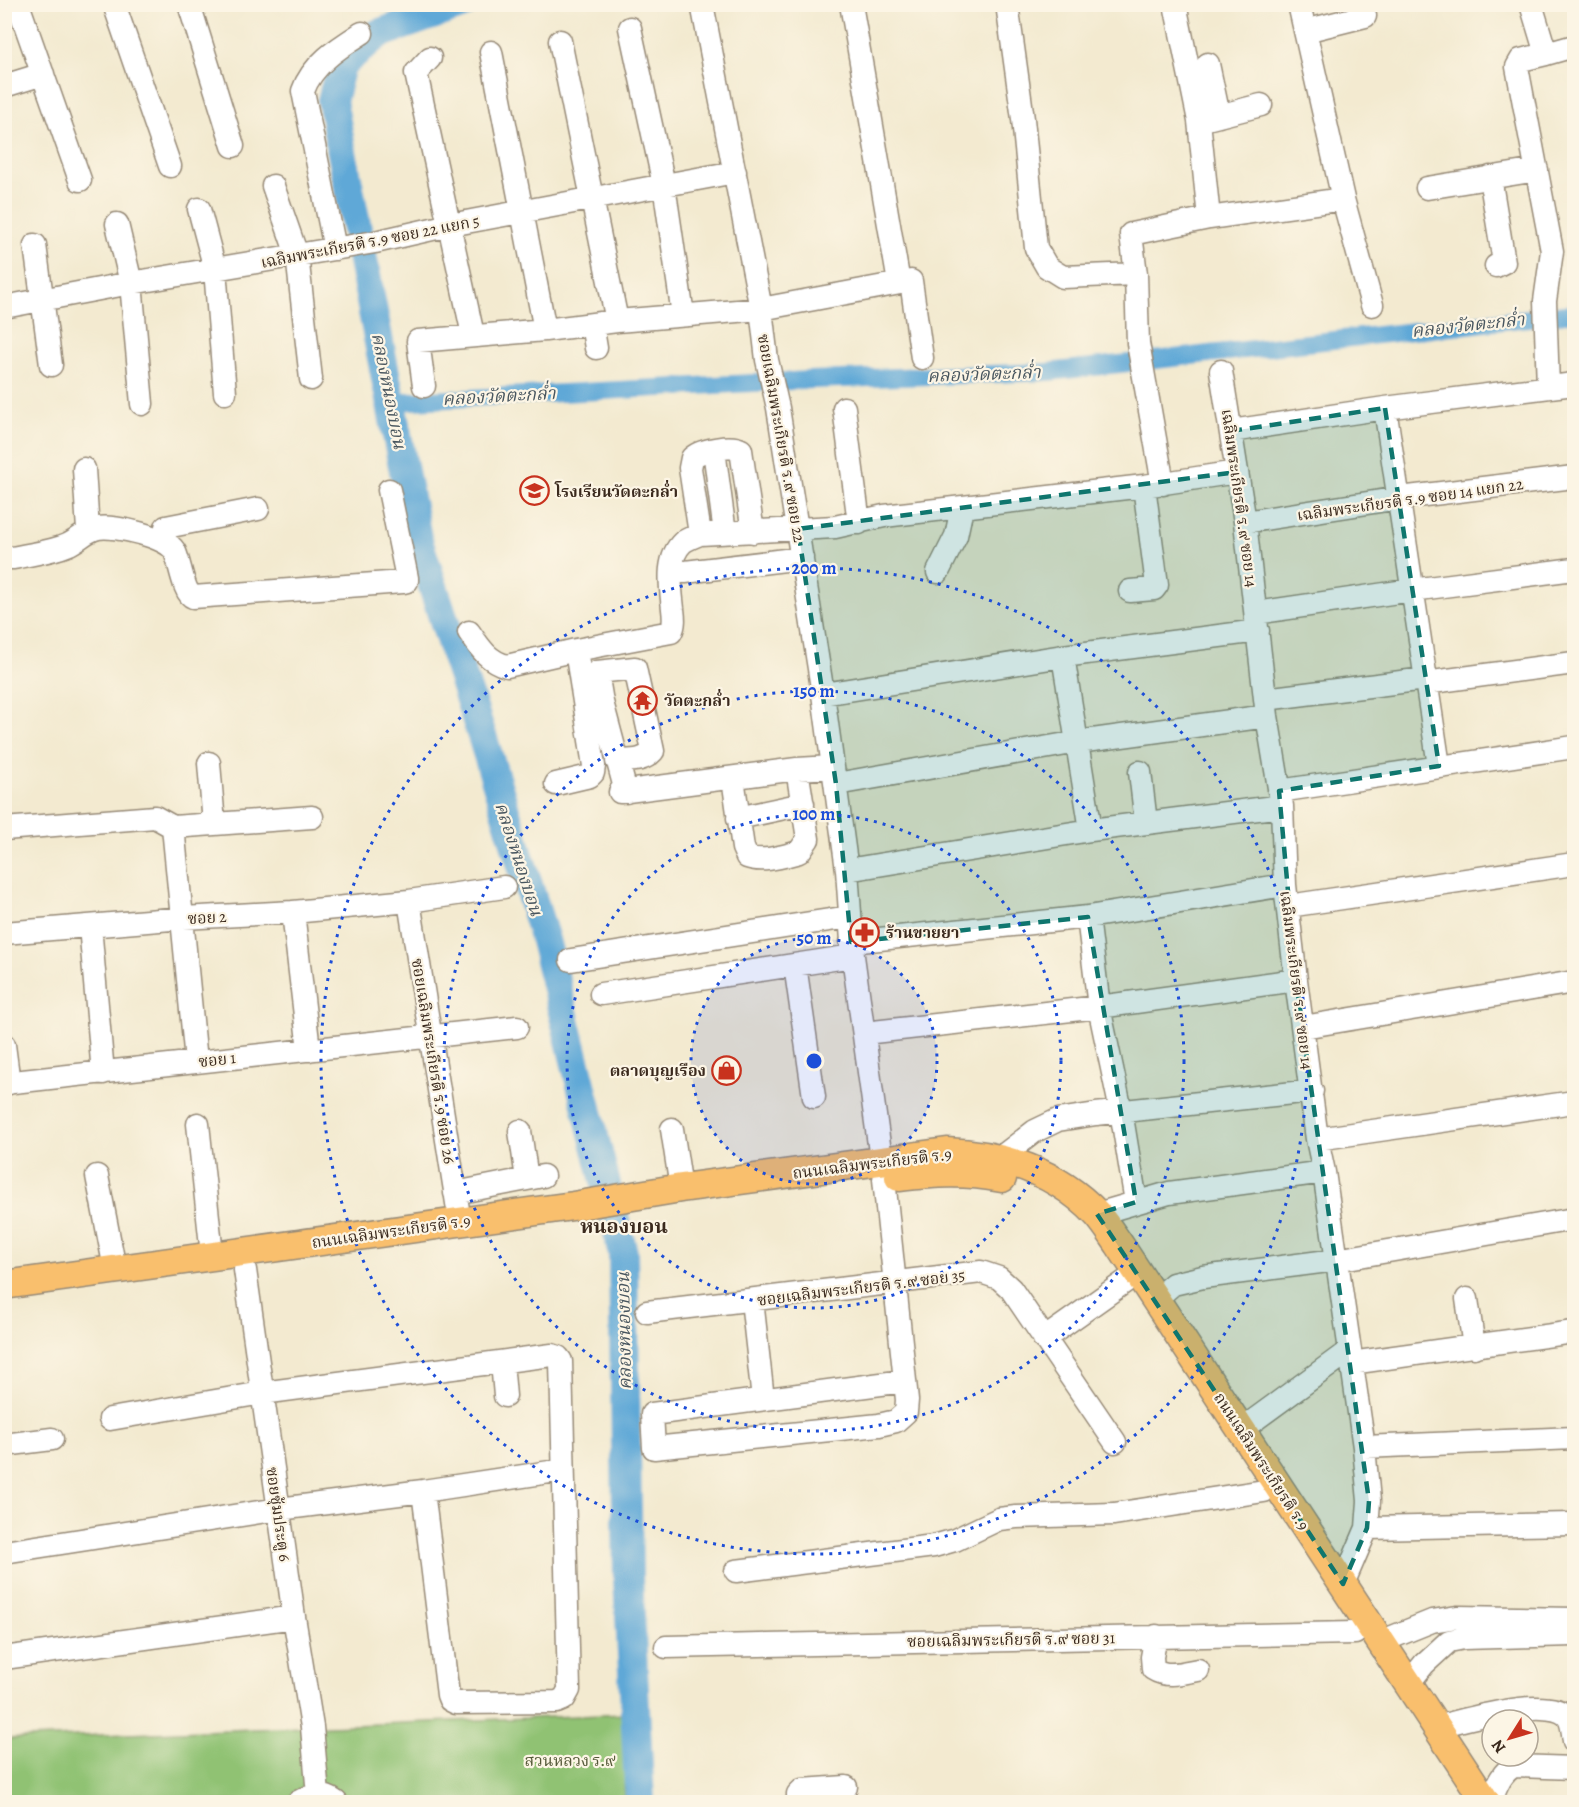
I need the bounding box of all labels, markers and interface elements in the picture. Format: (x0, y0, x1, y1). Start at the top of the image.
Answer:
street label: เฉลิมพระเกียรติ ร.9 ซอย 22 แยก 5 (259, 210, 482, 274)
water label: คลองวัดตะกล่ำ (1410, 305, 1527, 343)
water label: คลองหนองบอน (366, 331, 412, 451)
street label: ซอยเฉลิมพระเกียรติ ร.๙ ซอย 22 (752, 332, 810, 544)
water label: คลองวัดตะกล่ำ (927, 358, 1042, 388)
water label: คลองวัดตะกล่ำ (442, 379, 557, 411)
street label: เฉลิมพระเกียรติ ร.๙ ซอย 14 (1216, 407, 1262, 589)
street label: เฉลิมพระเกียรติ ร.9 ซอย 14 แยก 22 (1296, 473, 1525, 527)
school or university icon: โรงเรียนวัดตะกล่ำ (518, 475, 550, 507)
place label: โรงเรียนวัดตะกล่ำ (554, 480, 678, 503)
text: 200 m (791, 556, 837, 580)
text: 150 m (793, 679, 835, 703)
temple icon: วัดตะกล่ำ (627, 684, 659, 716)
place label: วัดตะกล่ำ (664, 689, 731, 712)
water label: คลองหนองบอน (489, 799, 549, 919)
text: 100 m (793, 802, 835, 826)
street label: เฉลิมพระเกียรติ ร.๙ ซอย 14 (1274, 889, 1318, 1071)
street label: ซอย 2 (187, 906, 228, 930)
pharmacy icon: ร้านขายยา (849, 916, 881, 948)
place label: ร้านขายยา (886, 922, 959, 944)
text: 50 m (797, 926, 831, 950)
street label: ซอยเฉลิมพระเกียรติ ร.9 ซอย 26 (406, 957, 460, 1166)
street label: ซอย 1 (197, 1047, 237, 1073)
centre of rings (804, 1051, 824, 1071)
shop icon: ตลาดบุญเรือง (711, 1054, 743, 1086)
place label: ตลาดบุญเรือง (610, 1060, 706, 1082)
street label: ถนนเฉลิมพระเกียรติ ร.9 (791, 1143, 953, 1185)
street label: ถนนเฉลิมพระเกียรติ ร.9 (310, 1210, 472, 1254)
district label: หนองบอน (580, 1213, 668, 1240)
street label: ซอยเฉลิมพระเกียรติ ร.๙ ซอย 35 (756, 1264, 967, 1312)
water label: คลองหนองบอน (611, 1272, 637, 1390)
street label: ถนนเฉลิมพระเกียรติ ร.9 (1208, 1388, 1314, 1535)
street label: ซอยซุ้มประตู 6 (260, 1465, 296, 1563)
street label: ซอยเฉลิมพระเกียรติ ร.๙ ซอย 31 (907, 1627, 1116, 1653)
north arrow (1480, 1708, 1540, 1768)
text: N (1486, 1735, 1511, 1758)
park label: สวนหลวง ร.๙ (525, 1750, 616, 1772)

